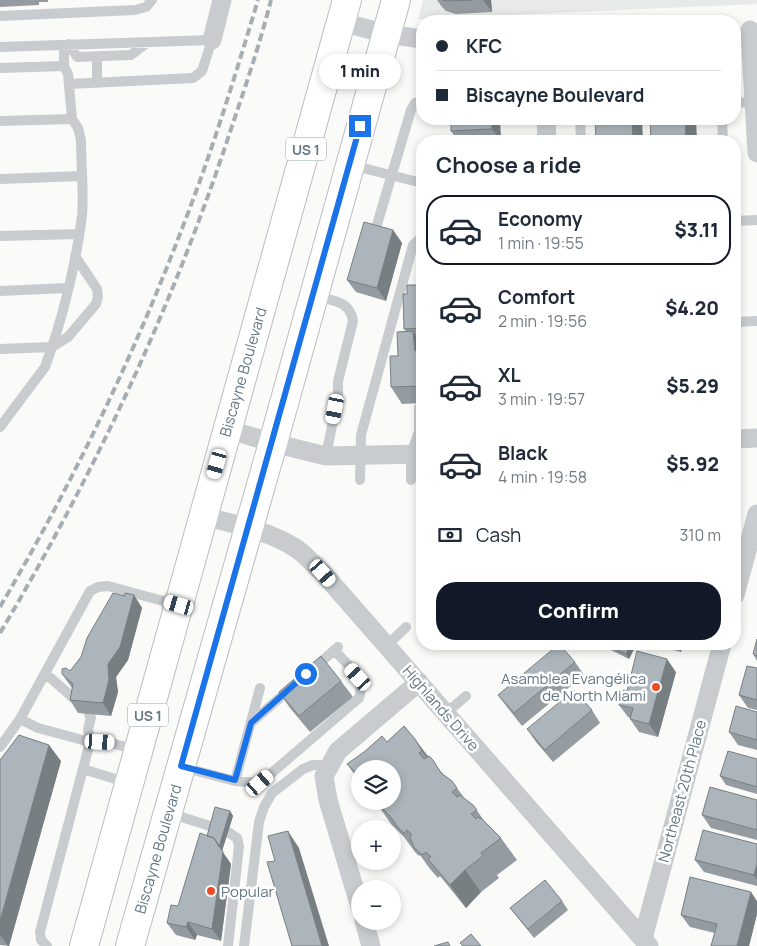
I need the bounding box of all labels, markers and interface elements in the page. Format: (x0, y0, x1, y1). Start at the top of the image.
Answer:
text: KFC (466, 33, 502, 59)
callout: 1 min (319, 54, 401, 88)
text: 1 min (340, 60, 380, 82)
text: Biscayne Boulevard (466, 82, 644, 108)
route end (349, 115, 371, 137)
road number: US 1 (286, 138, 326, 160)
text: Choose a ride (436, 150, 581, 180)
text: Economy (498, 206, 582, 232)
icon: car (438, 208, 483, 253)
text: $3.11 (675, 217, 719, 243)
text: 1 min · 19:55 (498, 232, 584, 254)
text: Comfort (498, 284, 575, 310)
icon: car (438, 286, 483, 331)
text: $4.20 (665, 295, 719, 321)
street label: Biscayne Boulevard (214, 305, 272, 439)
text: 2 min · 19:56 (498, 310, 587, 332)
text: XL (498, 362, 521, 388)
icon: car (438, 364, 483, 409)
text: $5.29 (666, 373, 719, 399)
text: 3 min · 19:57 (498, 388, 585, 410)
car (324, 393, 345, 425)
text: Black (498, 440, 547, 466)
icon: car (438, 442, 483, 487)
car (205, 448, 228, 480)
text: $5.92 (666, 451, 719, 477)
text: 4 min · 19:58 (498, 466, 587, 488)
icon: cash (436, 521, 464, 549)
text: Cash (476, 522, 521, 548)
text: 310 m (679, 524, 721, 546)
car (307, 557, 338, 589)
button: Confirm (436, 582, 721, 640)
car (162, 594, 195, 616)
car (342, 661, 373, 693)
street label: Highlands Drive (398, 661, 484, 755)
route start (295, 663, 317, 685)
place label: Asamblea Evangélica de North Miami (501, 668, 646, 706)
marker: Asamblea Evangélica de North Miami (650, 681, 662, 693)
road number: US 1 (128, 704, 168, 726)
street label: Northeast 20th Place (653, 717, 711, 865)
car (84, 734, 115, 750)
map controls (351, 760, 401, 930)
button: layers (351, 760, 401, 810)
car (243, 767, 276, 799)
street label: Biscayne Boulevard (129, 782, 187, 916)
button: + (351, 820, 401, 870)
button: − (351, 880, 401, 930)
place label: Popular (221, 881, 275, 902)
marker: Popular (205, 885, 217, 897)

